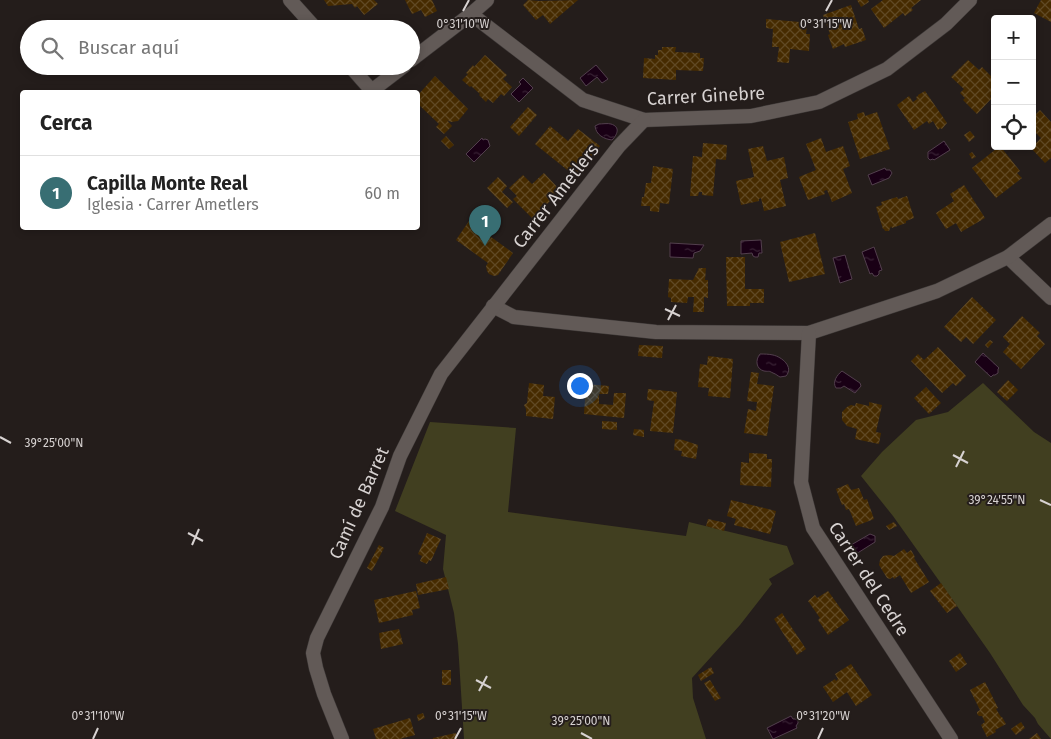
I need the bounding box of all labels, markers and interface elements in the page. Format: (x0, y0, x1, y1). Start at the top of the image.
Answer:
map controls (991, 15, 1036, 150)
button: + (991, 15, 1036, 60)
text: 0°31'10"W (437, 17, 490, 31)
text: 0°31'15"W (800, 17, 852, 31)
search box (20, 20, 420, 75)
icon: search (38, 34, 66, 62)
text: Buscar aquí (78, 36, 179, 59)
button: − (991, 60, 1036, 105)
street label: Carrer Ginebre (646, 82, 766, 110)
button: locate (991, 105, 1036, 150)
text: Cerca (40, 110, 92, 136)
street label: Carrer Ametlers (508, 139, 604, 253)
text: Capilla Monte Real (87, 172, 248, 195)
text: 1 (52, 184, 60, 203)
text: 60 m (365, 184, 400, 203)
text: Iglesia · Carrer Ametlers (87, 195, 259, 214)
pin: 1 (469, 205, 501, 246)
your location (567, 373, 593, 399)
text: 39°25'00"N (25, 436, 83, 450)
street label: Camí de Barret (324, 443, 394, 563)
text: 39°24'55"N (968, 493, 1026, 507)
street label: Carrer del Cedre (824, 518, 914, 640)
text: 0°31'10"W (72, 709, 125, 723)
text: 0°31'15"W (435, 709, 487, 723)
text: 0°31'20"W (796, 709, 850, 723)
text: 39°25'00"N (552, 714, 610, 728)

